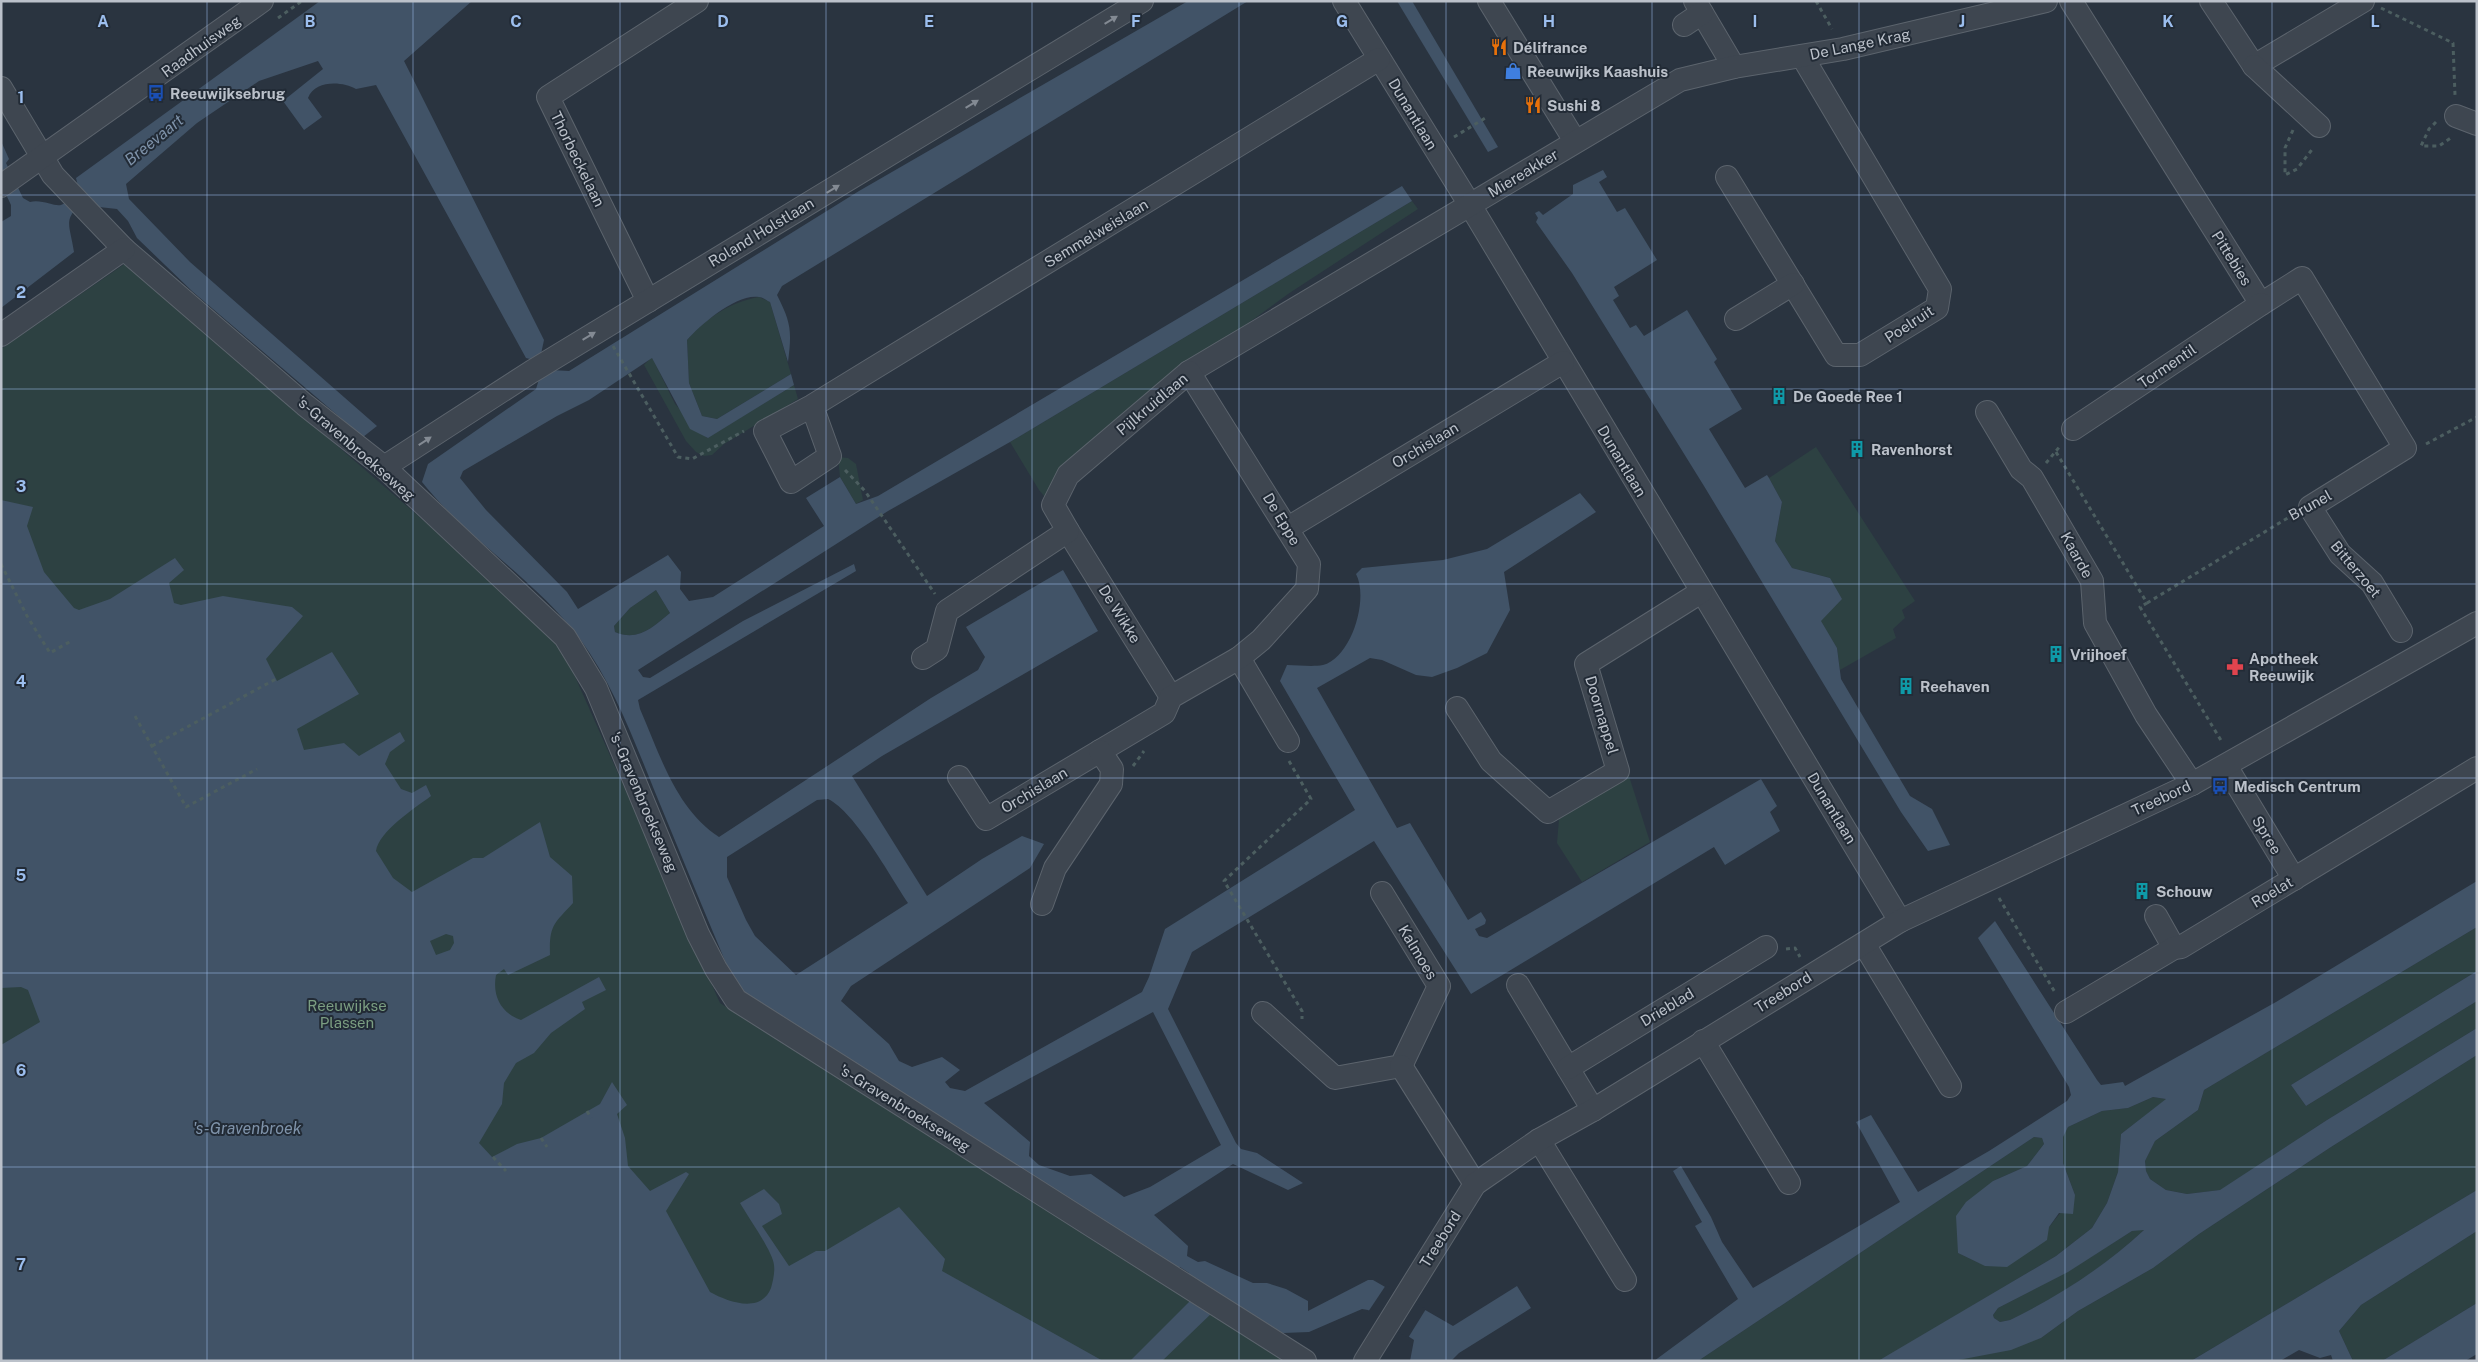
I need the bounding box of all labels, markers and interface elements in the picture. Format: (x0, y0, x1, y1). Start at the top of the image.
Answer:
text: A (97, 12, 109, 31)
street label: Raadhuisweg (158, 12, 244, 80)
text: B (305, 12, 316, 31)
text: C (510, 12, 522, 31)
text: D (717, 12, 729, 31)
text: E (924, 12, 934, 31)
text: F (1131, 12, 1141, 31)
text: G (1336, 12, 1348, 31)
text: H (1543, 12, 1555, 31)
text: I (1753, 12, 1757, 31)
text: J (1959, 12, 1965, 31)
text: K (2162, 12, 2174, 31)
text: L (2370, 12, 2380, 31)
one-way arrow (1104, 16, 1117, 25)
street label: De Lange Krag (1808, 25, 1912, 63)
restaurant icon: Délifrance (1489, 37, 1509, 57)
place label: Délifrance (1513, 39, 1588, 56)
shop icon: Reeuwijks Kaashuis (1503, 61, 1523, 81)
place label: Reeuwijks Kaashuis (1527, 63, 1668, 80)
street label: Dunantlaan (1385, 75, 1441, 153)
bus stop icon: Reeuwijksebrug (146, 83, 166, 103)
place label: Reeuwijksebrug (170, 85, 286, 102)
text: 1 (18, 88, 24, 107)
restaurant icon: Sushi 8 (1523, 95, 1543, 115)
place label: Sushi 8 (1547, 97, 1601, 114)
one-way arrow (965, 100, 978, 109)
street label: Thorbeckelaan (548, 109, 608, 209)
water label: Breevaart (121, 111, 187, 169)
street label: Miereakker (1485, 145, 1561, 201)
one-way arrow (826, 184, 839, 193)
street label: Roland Holstlaan (705, 194, 817, 270)
street label: Semmelweislaan (1041, 195, 1151, 271)
street label: Pittebies (2209, 228, 2255, 288)
text: 2 (16, 283, 26, 302)
street label: Poelruit (1881, 302, 1937, 346)
one-way arrow (583, 332, 596, 341)
street label: Tormentil (2135, 340, 2199, 392)
street label: Pijlkruidlaan (1113, 369, 1191, 439)
building icon: De Goede Ree 1 (1769, 386, 1789, 406)
place label: De Goede Ree 1 (1793, 388, 1903, 405)
street label: 's-Gravenbroekseweg (294, 392, 418, 504)
street label: Orchislaan (1389, 419, 1461, 471)
street label: Dunantlaan (1594, 422, 1650, 500)
one-way arrow (418, 436, 431, 446)
building icon: Ravenhorst (1847, 439, 1867, 459)
place label: Ravenhorst (1871, 441, 1952, 458)
text: 3 (16, 477, 26, 496)
street label: Brunel (2286, 486, 2334, 524)
street label: De Eppe (1260, 490, 1304, 548)
street label: Kaarde (2057, 529, 2097, 581)
street label: Bitterzoet (2327, 537, 2385, 601)
street label: De Wikke (1096, 582, 1144, 646)
building icon: Vrijhoef (2046, 644, 2066, 664)
place label: Vrijhoef (2070, 646, 2127, 663)
place label: Apotheek Reeuwijk (2249, 650, 2319, 684)
pharmacy icon: Apotheek Reeuwijk (2225, 657, 2245, 677)
text: 4 (16, 672, 27, 691)
street label: Doornappel (1582, 674, 1622, 756)
building icon: Reehaven (1896, 676, 1916, 696)
place label: Reehaven (1920, 678, 1990, 695)
street label: 's-Gravenbroekseweg (607, 729, 681, 875)
street label: Orchislaan (998, 764, 1070, 816)
street label: Dunantlaan (1804, 769, 1860, 847)
bus stop icon: Medisch Centrum (2210, 776, 2230, 796)
street label: Treebord (2129, 777, 2193, 819)
place label: Medisch Centrum (2234, 778, 2361, 795)
street label: Spree (2249, 813, 2285, 857)
text: 5 (16, 866, 27, 885)
street label: Roelat (2248, 873, 2296, 911)
building icon: Schouw (2132, 881, 2152, 901)
place label: Schouw (2156, 883, 2213, 900)
street label: Kalmoes (1395, 922, 1441, 982)
street label: Treebord (1752, 968, 1814, 1016)
street label: Drieblad (1637, 984, 1697, 1030)
park label: Reeuwijkse Plassen (307, 997, 387, 1031)
text: 6 (16, 1061, 26, 1080)
street label: 's-Gravenbroekseweg (837, 1061, 973, 1155)
water label: 's-Gravenbroek (193, 1119, 302, 1138)
street label: Treebord (1416, 1208, 1464, 1270)
text: 7 (16, 1255, 26, 1274)

